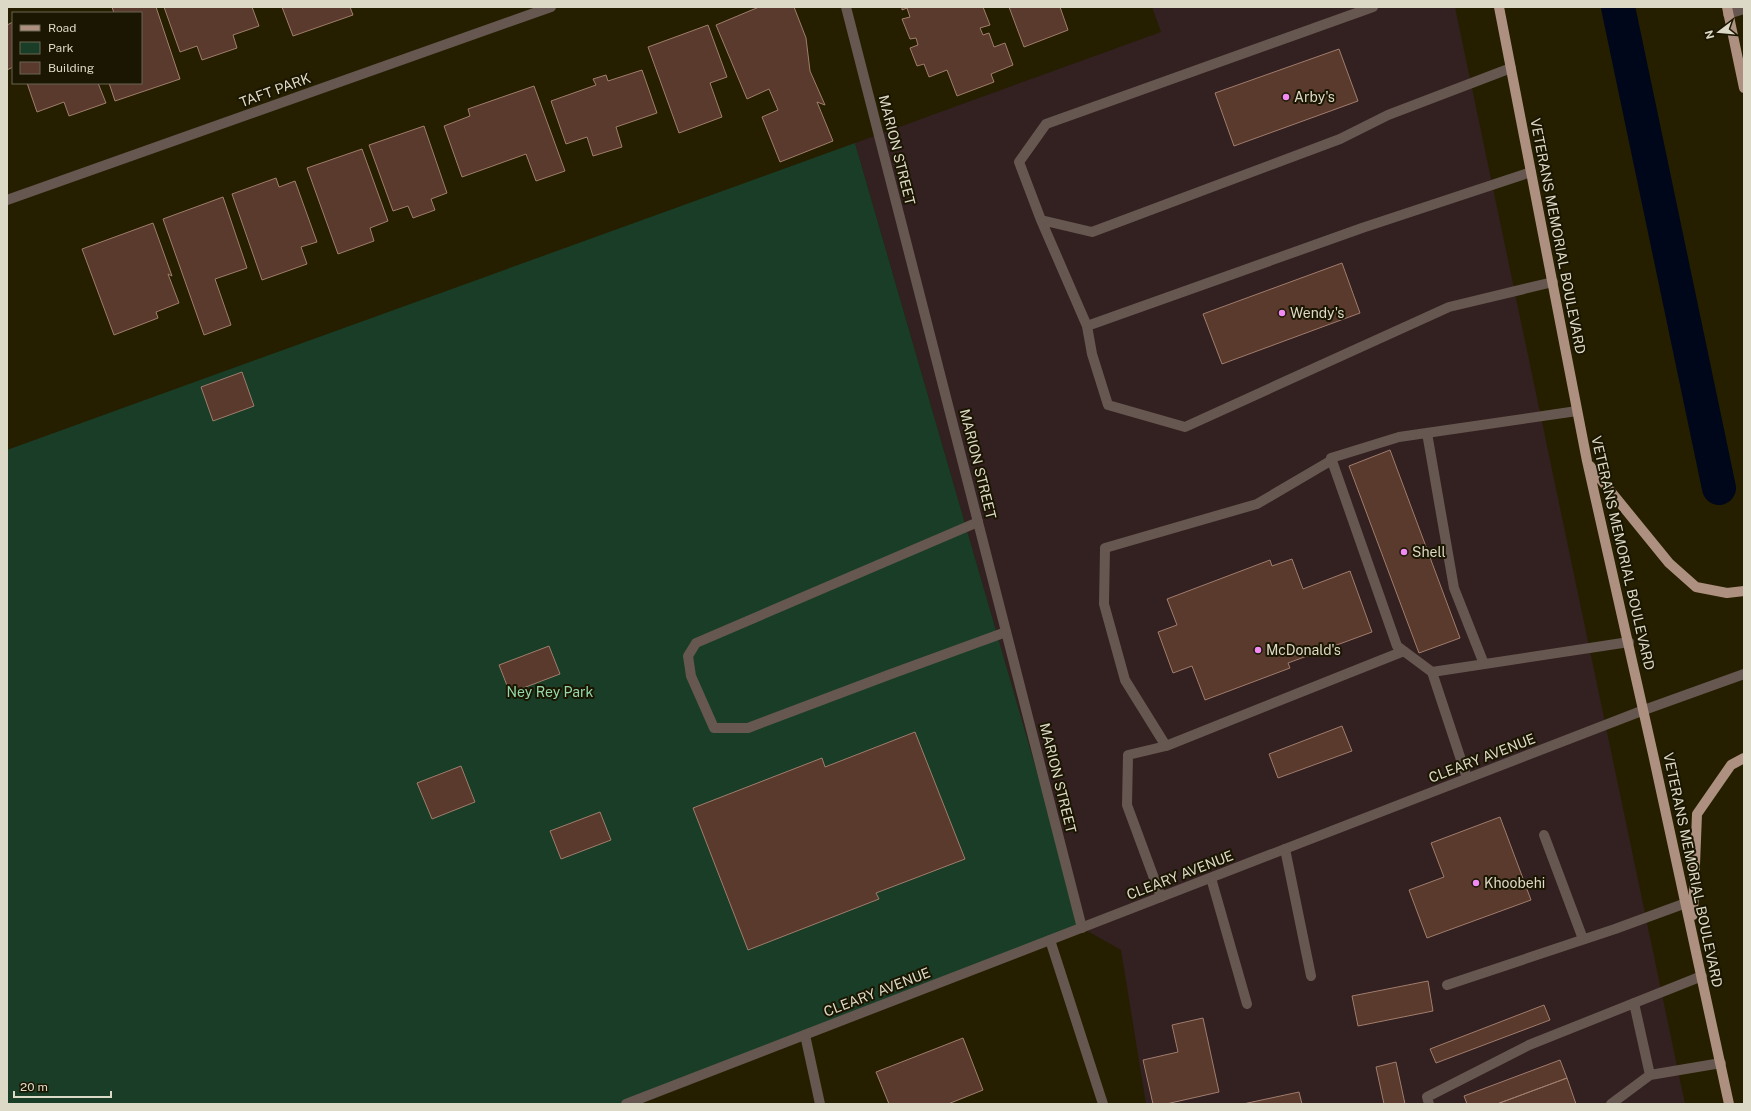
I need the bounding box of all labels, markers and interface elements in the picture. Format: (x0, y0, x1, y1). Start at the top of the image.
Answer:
legend (12, 12, 142, 84)
north arrow (1699, 12, 1739, 52)
text: Road (48, 21, 76, 35)
text: N (1702, 29, 1716, 41)
text: Park (48, 41, 74, 55)
text: Building (48, 61, 94, 75)
street label: TAFT PARK (237, 70, 313, 110)
place label: Arby's (1294, 89, 1335, 105)
marker: Arby's (1281, 92, 1291, 102)
street label: MARION STREET (876, 93, 918, 207)
street label: VETERANS MEMORIAL BOULEVARD (1527, 117, 1589, 355)
place label: Wendy's (1290, 305, 1344, 321)
marker: Wendy's (1277, 308, 1287, 318)
street label: MARION STREET (957, 407, 999, 521)
street label: VETERANS MEMORIAL BOULEVARD (1588, 434, 1658, 672)
place label: Shell (1412, 544, 1446, 560)
marker: Shell (1399, 547, 1409, 557)
place label: McDonald's (1266, 642, 1341, 658)
marker: McDonald's (1253, 645, 1263, 655)
park label: Ney Rey Park (507, 684, 594, 700)
street label: MARION STREET (1037, 721, 1079, 835)
street label: CLEARY AVENUE (1426, 730, 1538, 786)
street label: VETERANS MEMORIAL BOULEVARD (1660, 751, 1726, 989)
street label: CLEARY AVENUE (1124, 847, 1236, 903)
place label: Khoobehi (1484, 875, 1545, 891)
marker: Khoobehi (1471, 878, 1481, 888)
street label: CLEARY AVENUE (821, 964, 933, 1020)
scale bar (14, 1073, 111, 1099)
text: 20 m (20, 1080, 48, 1094)

